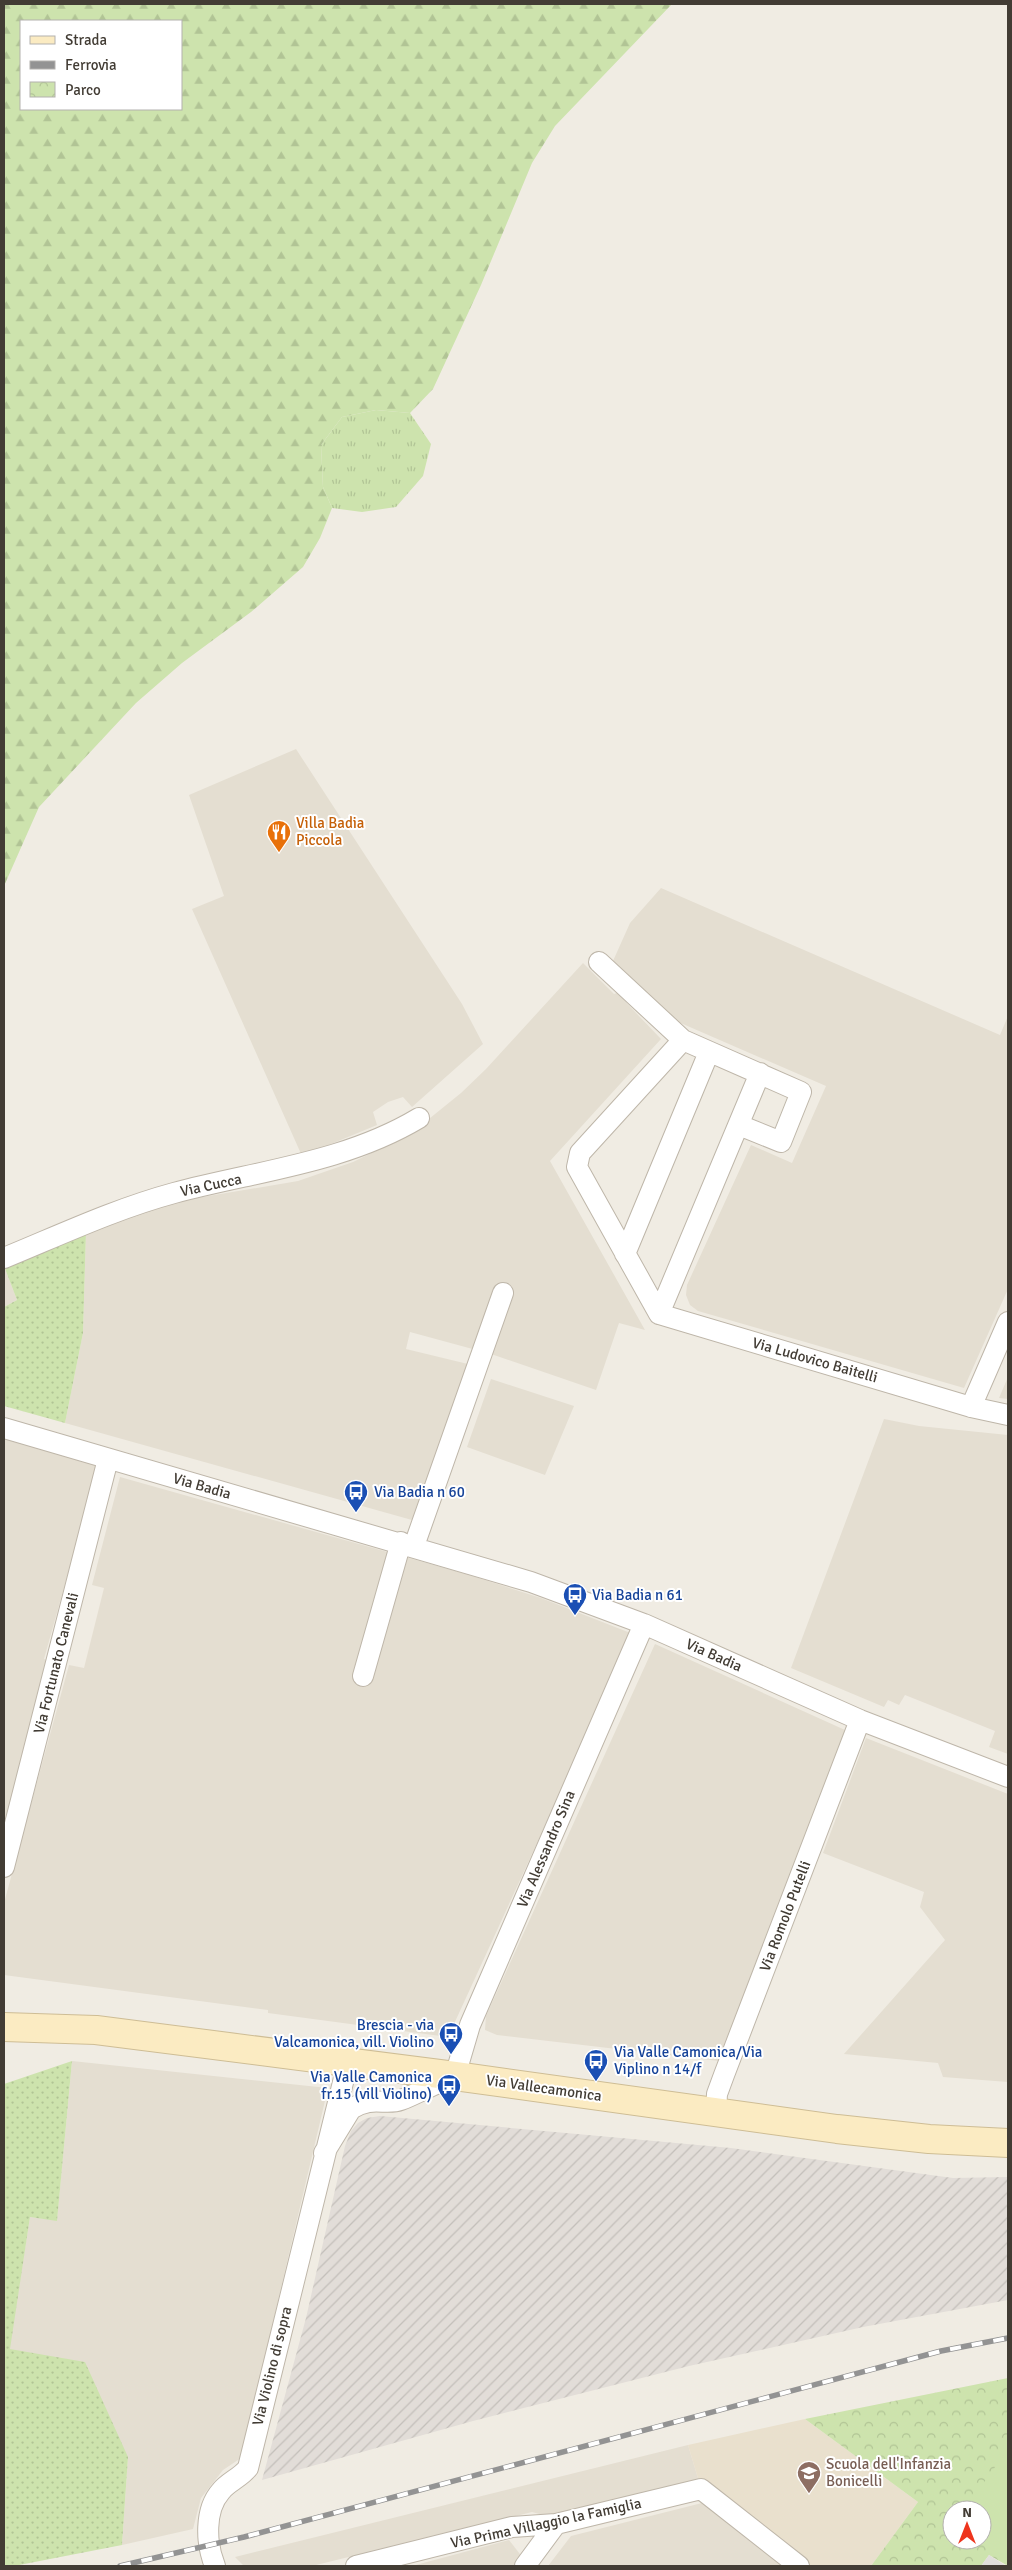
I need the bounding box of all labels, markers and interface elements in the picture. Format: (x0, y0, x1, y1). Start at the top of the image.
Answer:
legend (20, 20, 182, 110)
text: Strada (65, 31, 107, 49)
text: Ferrovia (65, 56, 117, 74)
text: Parco (65, 81, 101, 99)
place label: Villa Badia Piccola (296, 814, 364, 849)
restaurant icon: Villa Badia Piccola (266, 819, 292, 853)
street label: Via Cucca (179, 1170, 243, 1200)
street label: Via Ludovico Baitelli (750, 1333, 880, 1387)
street label: Via Badia (171, 1469, 233, 1503)
bus stop icon: Via Badia n 60 (343, 1479, 369, 1513)
place label: Via Badia n 60 (374, 1483, 465, 1501)
bus stop icon: Via Badia n 61 (562, 1582, 588, 1616)
place label: Via Badia n 61 (592, 1586, 683, 1604)
street label: Via Fortunato Canevali (30, 1591, 82, 1735)
street label: Via Badia (683, 1635, 745, 1675)
street label: Via Alessandro Sina (513, 1788, 579, 1910)
street label: Via Romolo Putelli (756, 1858, 814, 1974)
place label: Brescia - via Valcamonica, vill. Violino (274, 2016, 434, 2051)
bus stop icon: Brescia - via Valcamonica, vill. Violino (438, 2021, 464, 2055)
place label: Via Valle Camonica/Via Viplino n 14/f (614, 2043, 762, 2078)
bus stop icon: Via Valle Camonica/Via Viplino n 14/f (583, 2048, 609, 2082)
place label: Via Valle Camonica fr.15 (vill Violino) (310, 2068, 432, 2103)
street label: Via Vallecamonica (485, 2071, 603, 2105)
bus stop icon: Via Valle Camonica fr.15 (vill Violino) (436, 2073, 462, 2107)
street label: Via Violino di sopra (248, 2304, 296, 2428)
place label: Scuola dell'Infanzia Bonicelli (826, 2455, 951, 2490)
school or university icon: Scuola dell'Infanzia Bonicelli (796, 2460, 822, 2494)
street label: Via Prima Villaggio la Famiglia (449, 2494, 643, 2552)
north arrow (942, 2500, 992, 2550)
text: N (962, 2504, 972, 2521)

